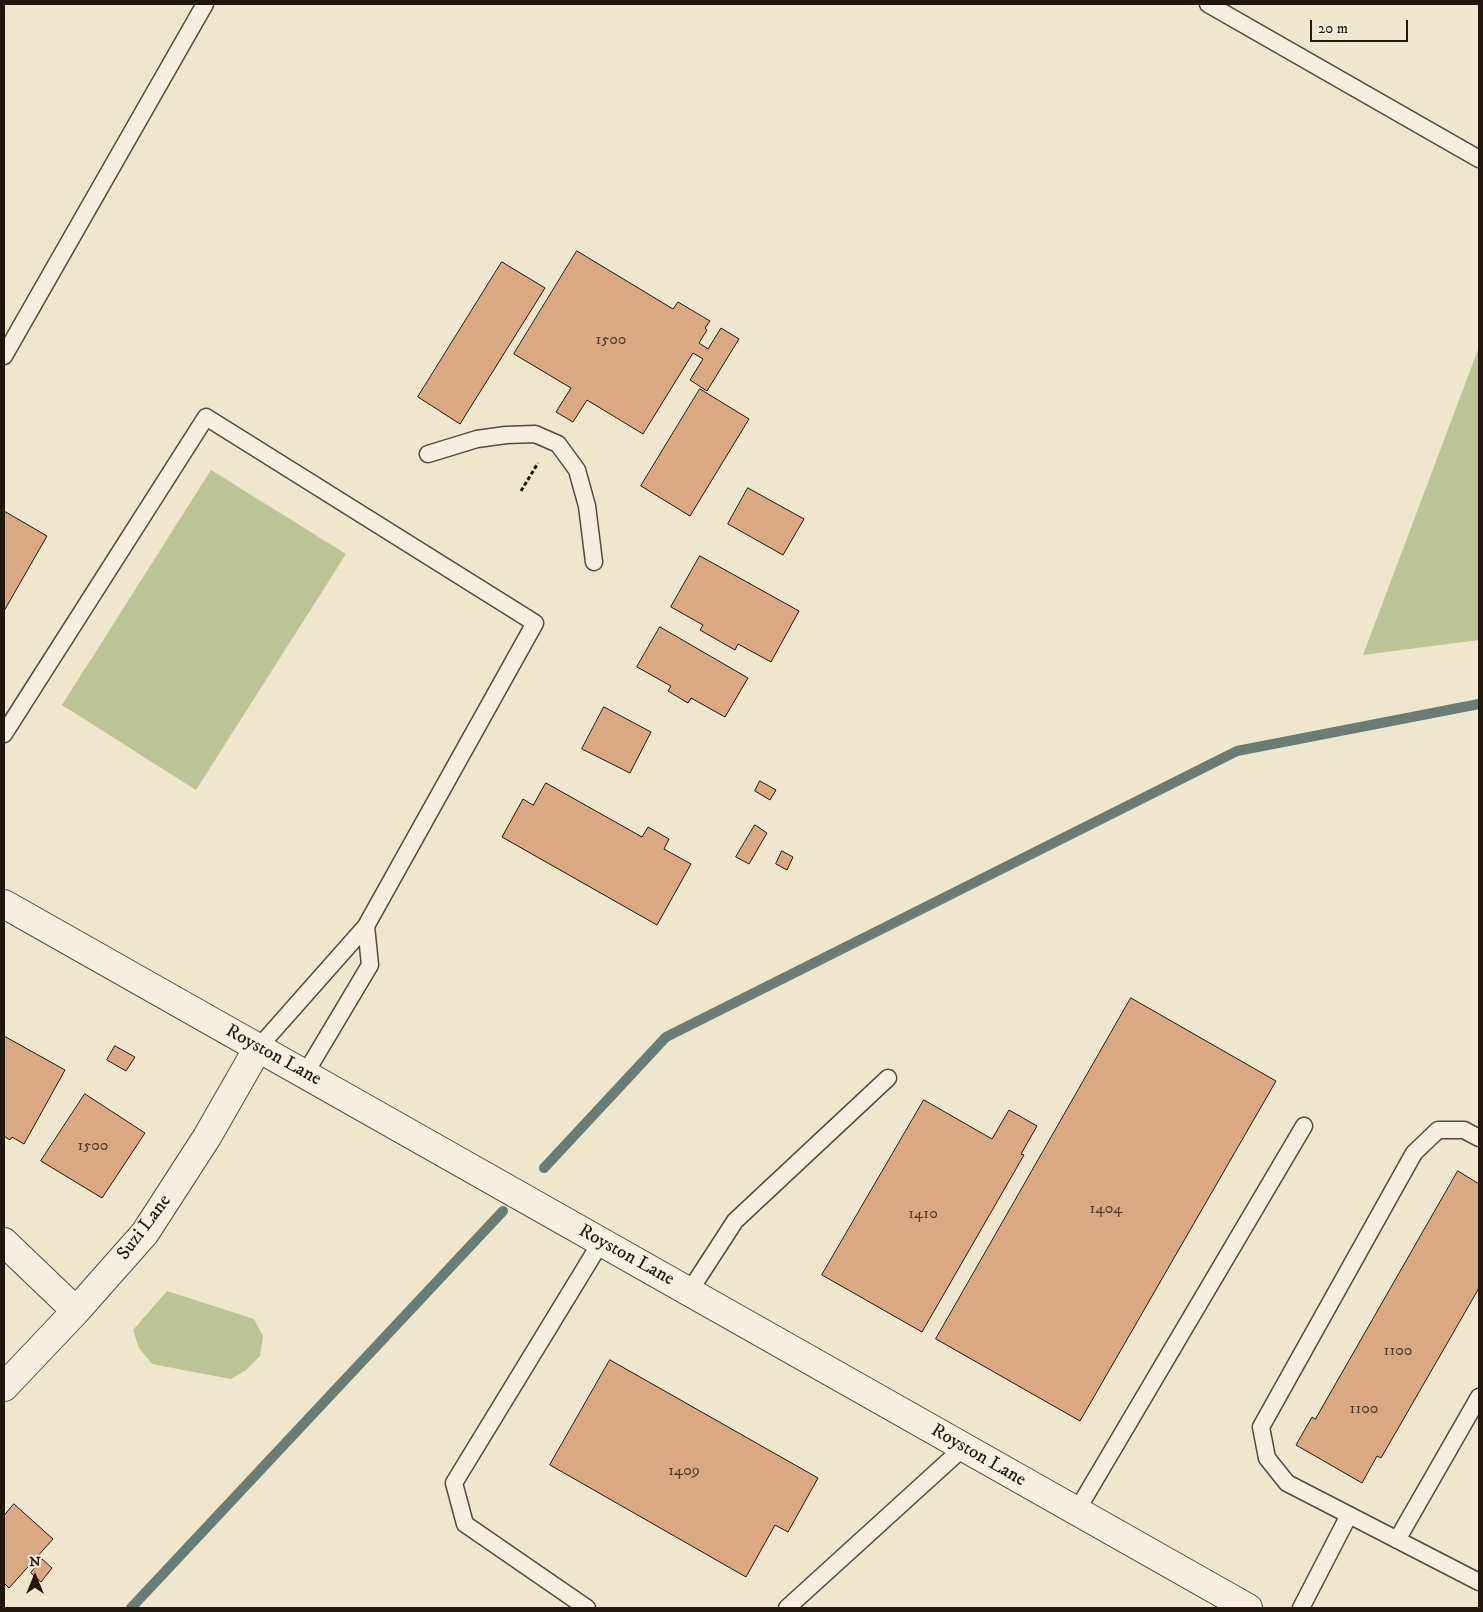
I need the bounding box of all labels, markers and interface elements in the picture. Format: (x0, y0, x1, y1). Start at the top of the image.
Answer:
scale bar (1313, 10, 1410, 42)
text: 20 m (1318, 19, 1348, 38)
house number: 1500 (596, 331, 626, 351)
street label: Royston Lane (221, 1020, 325, 1092)
house number: 1500 (78, 1137, 108, 1157)
street label: Suzi Lane (113, 1191, 177, 1265)
house number: 1404 (1090, 1200, 1122, 1220)
house number: 1410 (908, 1205, 938, 1225)
street label: Royston Lane (574, 1220, 678, 1292)
house number: 1100 (1384, 1342, 1412, 1362)
house number: 1100 (1350, 1400, 1378, 1420)
street label: Royston Lane (926, 1420, 1030, 1492)
house number: 1409 (668, 1462, 700, 1482)
north arrow (10, 1552, 60, 1602)
text: N (29, 1553, 41, 1571)

